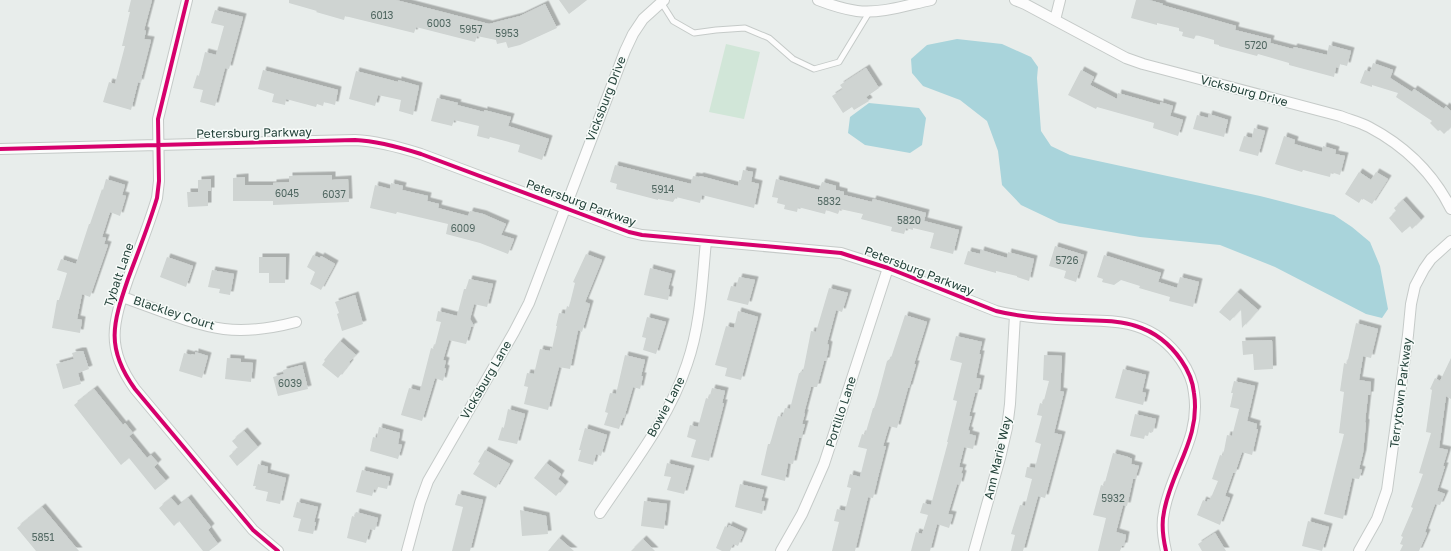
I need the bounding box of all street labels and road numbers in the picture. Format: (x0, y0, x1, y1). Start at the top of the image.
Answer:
street label: Vicksburg Drive (582, 54, 629, 144)
street label: Vicksburg Drive (1199, 72, 1290, 109)
street label: Petersburg Parkway (196, 124, 312, 141)
street label: Petersburg Parkway (524, 176, 638, 229)
street label: Tybalt Lane (101, 241, 137, 309)
street label: Petersburg Parkway (862, 243, 976, 298)
street label: Blackley Court (132, 292, 217, 333)
street label: Terrytown Parkway (1386, 337, 1415, 449)
street label: Vicksburg Lane (457, 338, 514, 422)
street label: Bowie Lane (643, 374, 688, 439)
street label: Portillo Lane (822, 374, 859, 449)
street label: Ann Marie Way (981, 414, 1014, 501)

